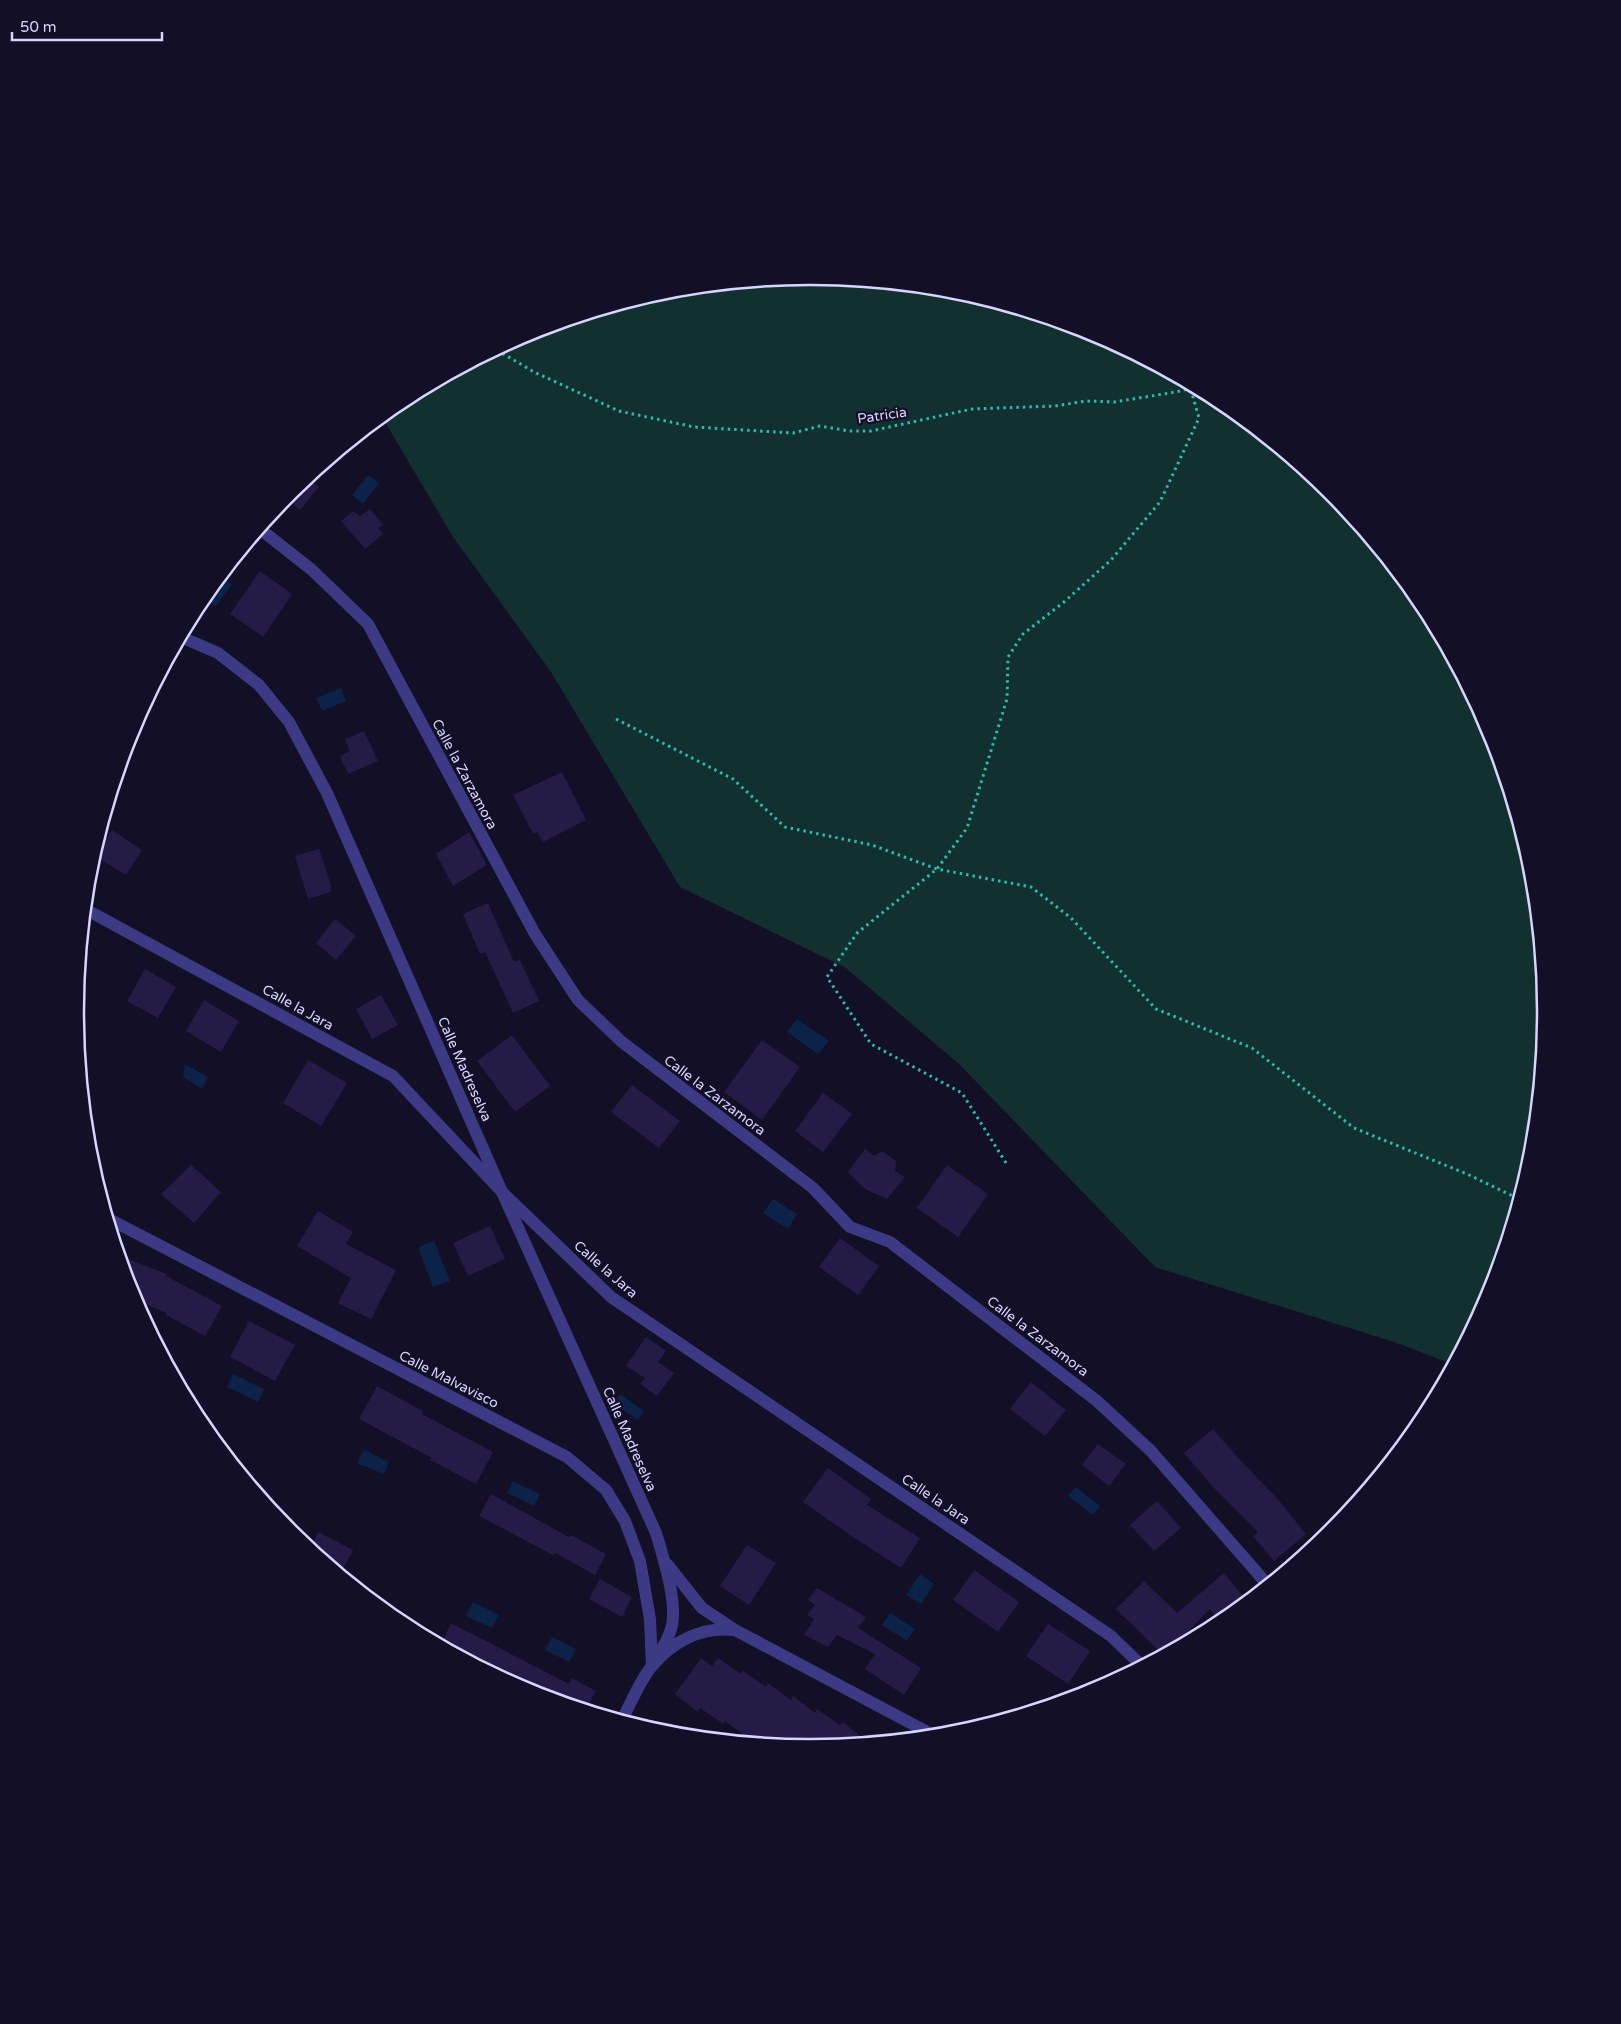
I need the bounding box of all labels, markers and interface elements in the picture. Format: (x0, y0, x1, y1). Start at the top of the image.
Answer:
scale bar (12, 10, 162, 42)
text: 50 m (20, 18, 57, 36)
street label: Patricia (856, 404, 908, 427)
street label: Calle la Zarzamora (428, 716, 501, 832)
street label: Calle la Jara (259, 981, 336, 1034)
street label: Calle Madreselva (434, 1014, 495, 1124)
street label: Calle la Zarzamora (661, 1052, 769, 1139)
street label: Calle la Jara (570, 1237, 641, 1302)
street label: Calle la Zarzamora (984, 1293, 1092, 1380)
street label: Calle Malvavisco (396, 1347, 501, 1412)
street label: Calle Madreselva (599, 1384, 660, 1494)
street label: Calle la Jara (898, 1470, 973, 1528)

